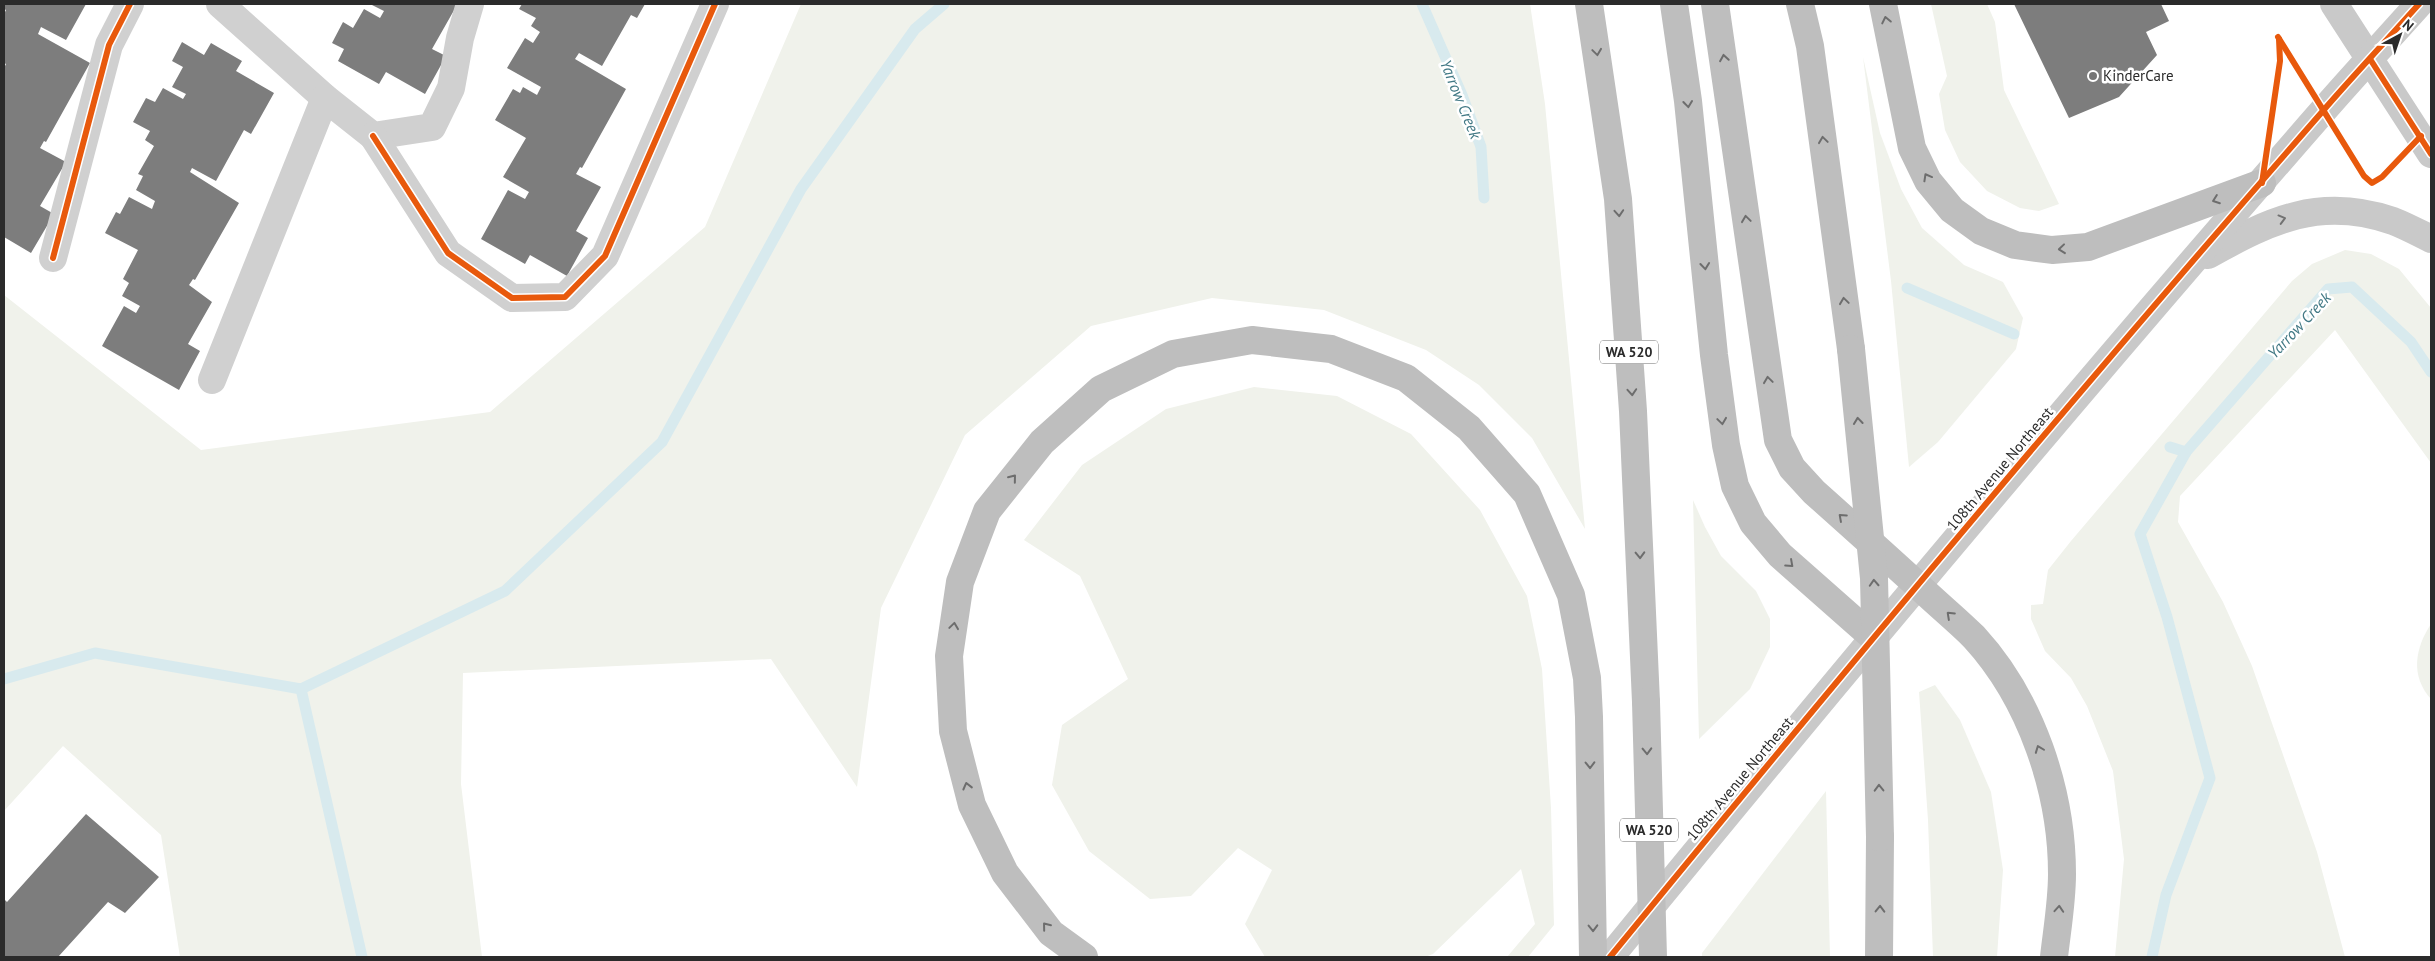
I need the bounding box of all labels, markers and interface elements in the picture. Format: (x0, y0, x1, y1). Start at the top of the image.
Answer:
north arrow (2375, 10, 2425, 60)
text: N (2399, 15, 2418, 35)
one-way arrow (1882, 16, 1892, 25)
one-way arrow (1591, 48, 1601, 56)
one-way arrow (1719, 54, 1730, 62)
water label: Yarrow Creek (1436, 56, 1486, 142)
place label: KinderCare (2103, 66, 2174, 85)
marker: KinderCare (2087, 70, 2099, 82)
one-way arrow (1682, 100, 1693, 108)
one-way arrow (1818, 135, 1828, 144)
one-way arrow (1923, 173, 1933, 182)
one-way arrow (2213, 194, 2221, 204)
one-way arrow (1614, 209, 1625, 217)
one-way arrow (2277, 214, 2285, 224)
one-way arrow (1742, 215, 1752, 224)
one-way arrow (2058, 243, 2066, 254)
one-way arrow (1699, 262, 1710, 270)
water label: Yarrow Creek (2263, 287, 2335, 362)
one-way arrow (1839, 296, 1850, 304)
road number: WA 520 (1600, 341, 1658, 364)
one-way arrow (1764, 376, 1774, 385)
one-way arrow (1626, 389, 1637, 397)
street label: 108th Avenue Northeast (1942, 403, 2057, 534)
one-way arrow (1717, 416, 1727, 425)
one-way arrow (1853, 417, 1864, 425)
one-way arrow (1008, 475, 1016, 484)
one-way arrow (1839, 514, 1848, 523)
one-way arrow (1634, 551, 1645, 559)
one-way arrow (1784, 558, 1793, 567)
one-way arrow (1869, 579, 1880, 587)
one-way arrow (1947, 612, 1956, 621)
one-way arrow (948, 622, 958, 630)
street label: 108th Avenue Northeast (1682, 713, 1797, 844)
one-way arrow (2035, 745, 2045, 754)
one-way arrow (1642, 747, 1653, 755)
one-way arrow (1585, 762, 1595, 770)
one-way arrow (962, 782, 973, 791)
one-way arrow (1874, 784, 1885, 792)
road number: WA 520 (1620, 818, 1678, 842)
one-way arrow (1875, 904, 1885, 912)
one-way arrow (2054, 905, 2065, 913)
one-way arrow (1043, 923, 1052, 932)
one-way arrow (1588, 924, 1598, 932)

